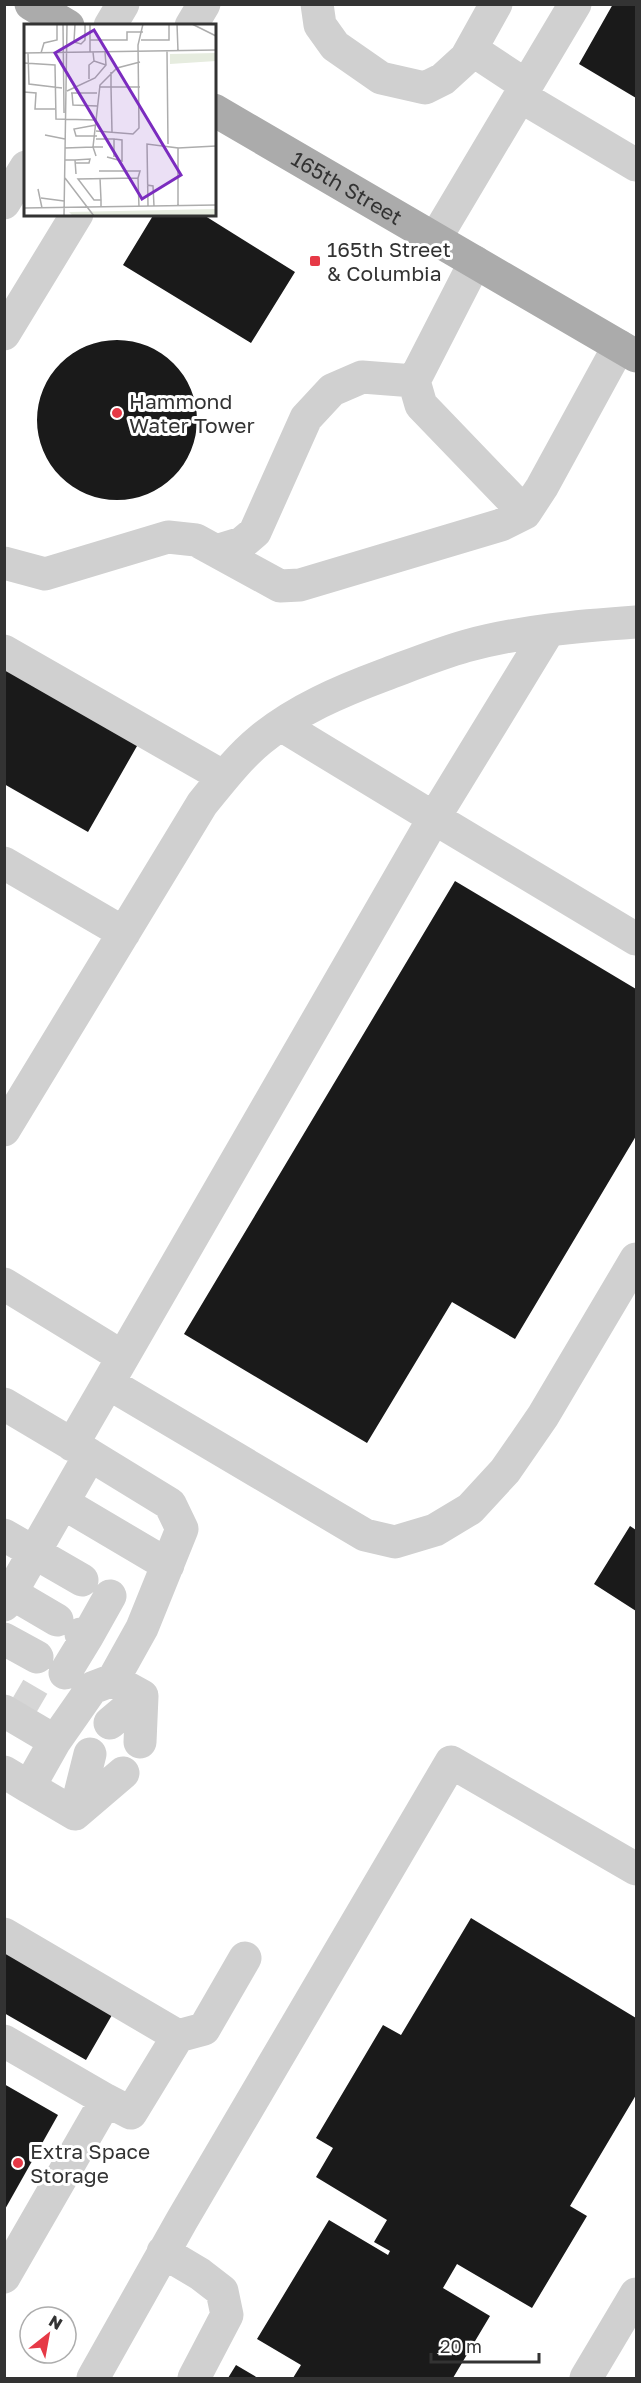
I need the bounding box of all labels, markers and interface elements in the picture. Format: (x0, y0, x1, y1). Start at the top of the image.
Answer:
inset map (24, 24, 216, 216)
street label: 165th Street (287, 145, 407, 230)
place label: 165th Street & Columbia (327, 236, 451, 286)
marker: 165th Street & Columbia (308, 254, 322, 268)
place label: Hammond Water Tower (129, 388, 255, 438)
marker: Hammond Water Tower (110, 406, 124, 420)
place label: Extra Space Storage (30, 2138, 150, 2188)
marker: Extra Space Storage (11, 2156, 25, 2170)
north arrow (18, 2305, 78, 2365)
text: N (45, 2310, 66, 2334)
scale bar (431, 2326, 539, 2364)
text: 20 m (440, 2335, 482, 2357)

